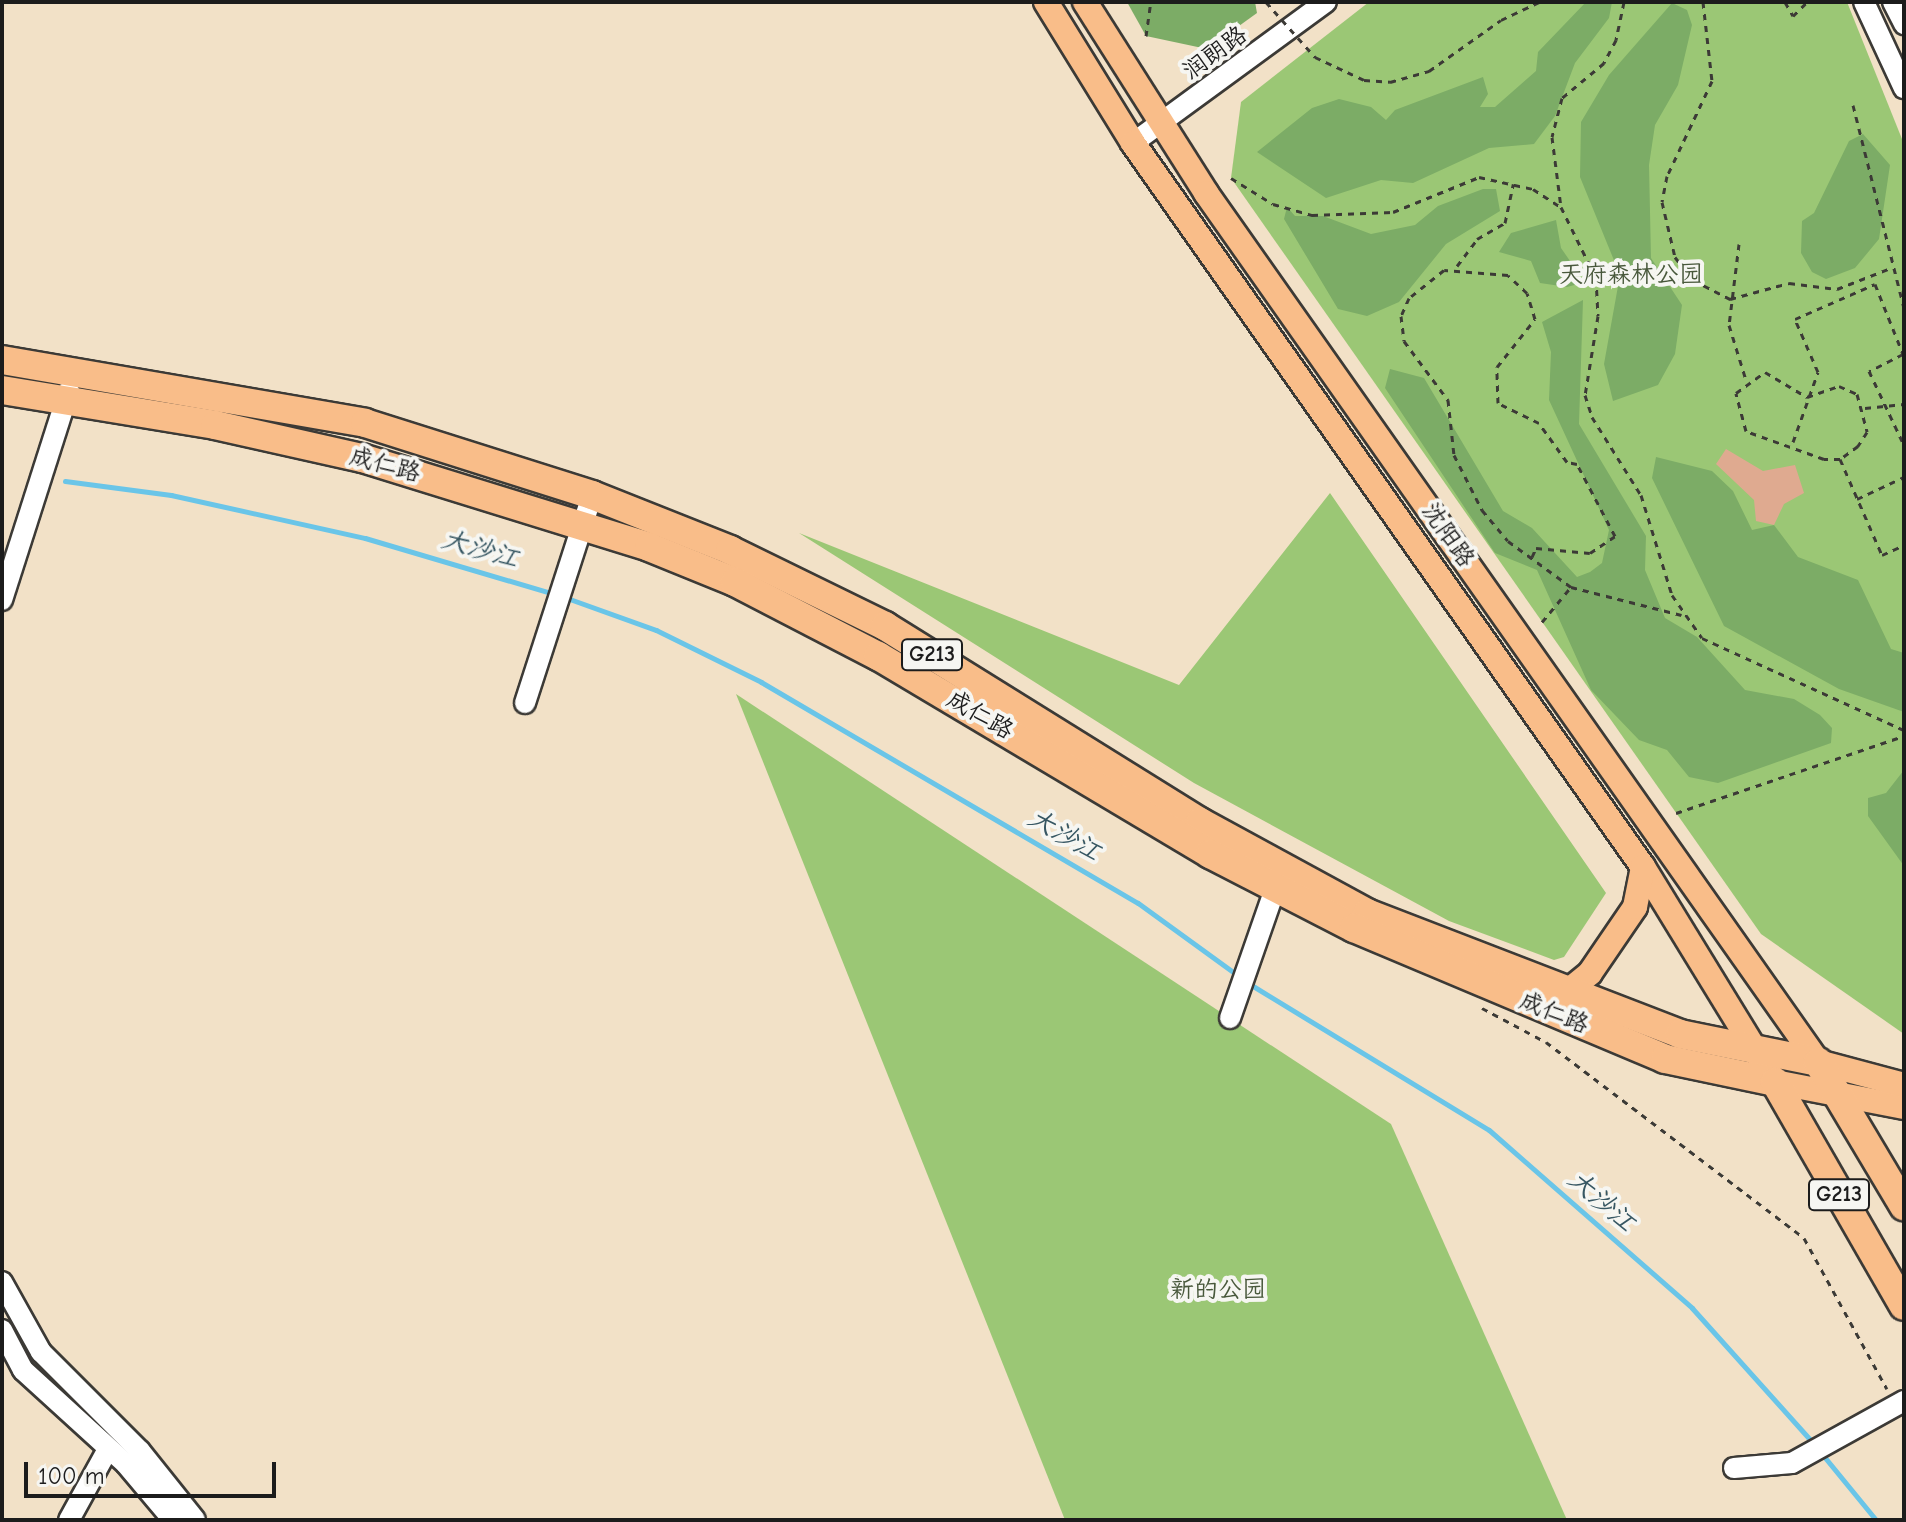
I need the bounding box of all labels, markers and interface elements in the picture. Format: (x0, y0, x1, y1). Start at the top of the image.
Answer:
street label: 润朗路 (1177, 20, 1253, 86)
park label: 天府森林公园 (1559, 261, 1703, 289)
street label: 成仁路 (346, 442, 424, 488)
street label: 沈阳路 (1416, 497, 1480, 573)
water label: 大沙江 (438, 524, 522, 576)
road number: G213 (900, 637, 964, 673)
street label: 成仁路 (942, 685, 1018, 745)
water label: 大沙江 (1022, 803, 1106, 869)
street label: 成仁路 (1515, 986, 1593, 1040)
water label: 大沙江 (1561, 1165, 1641, 1239)
road number: G213 (1807, 1177, 1871, 1213)
park label: 新的公园 (1170, 1276, 1266, 1304)
scale bar (28, 1446, 280, 1496)
text: 100 m (38, 1462, 105, 1490)

